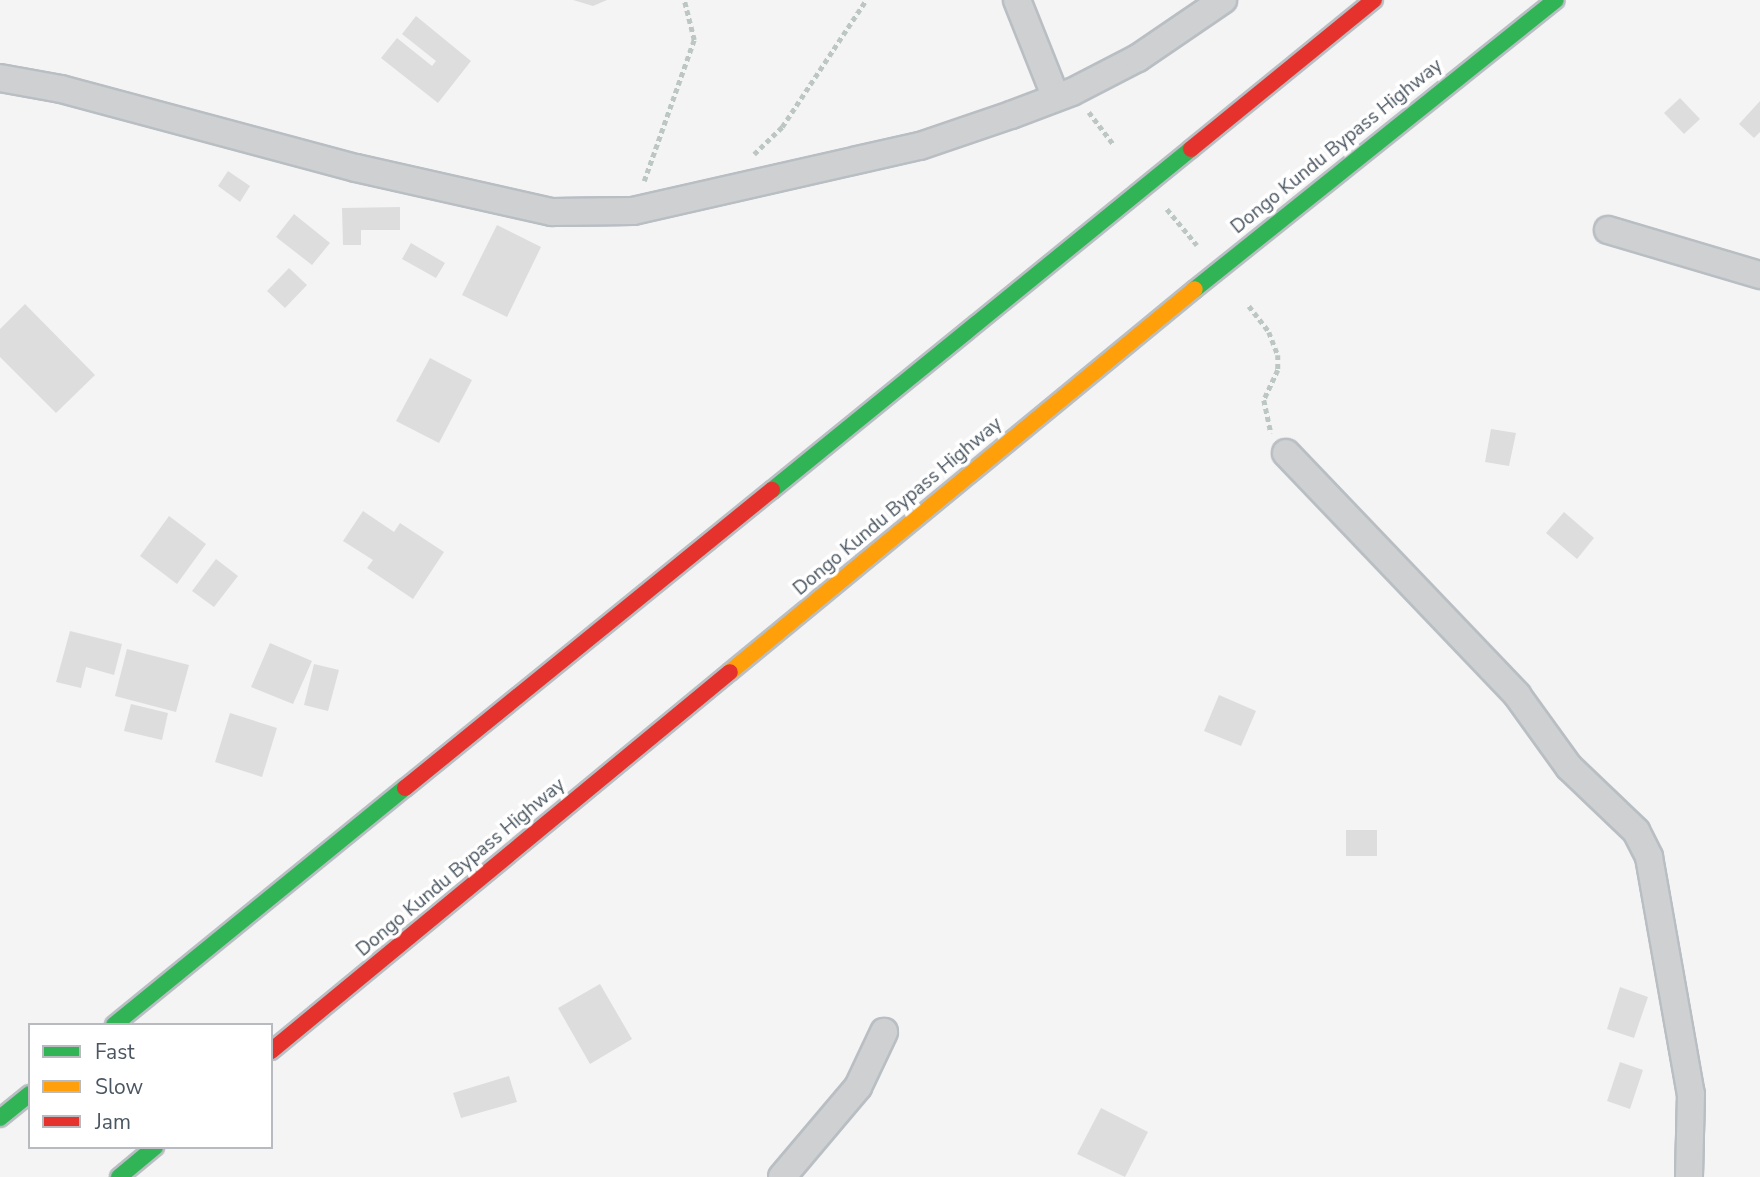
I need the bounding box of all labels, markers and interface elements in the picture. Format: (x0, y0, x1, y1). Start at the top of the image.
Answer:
street label: Dongo Kundu Bypass Highway (1227, 55, 1447, 239)
street label: Dongo Kundu Bypass Highway (789, 413, 1007, 601)
street label: Dongo Kundu Bypass Highway (352, 774, 570, 962)
legend (28, 1023, 273, 1149)
text: Fast (95, 1038, 135, 1066)
text: Slow (95, 1073, 143, 1101)
text: Jam (95, 1108, 131, 1136)

